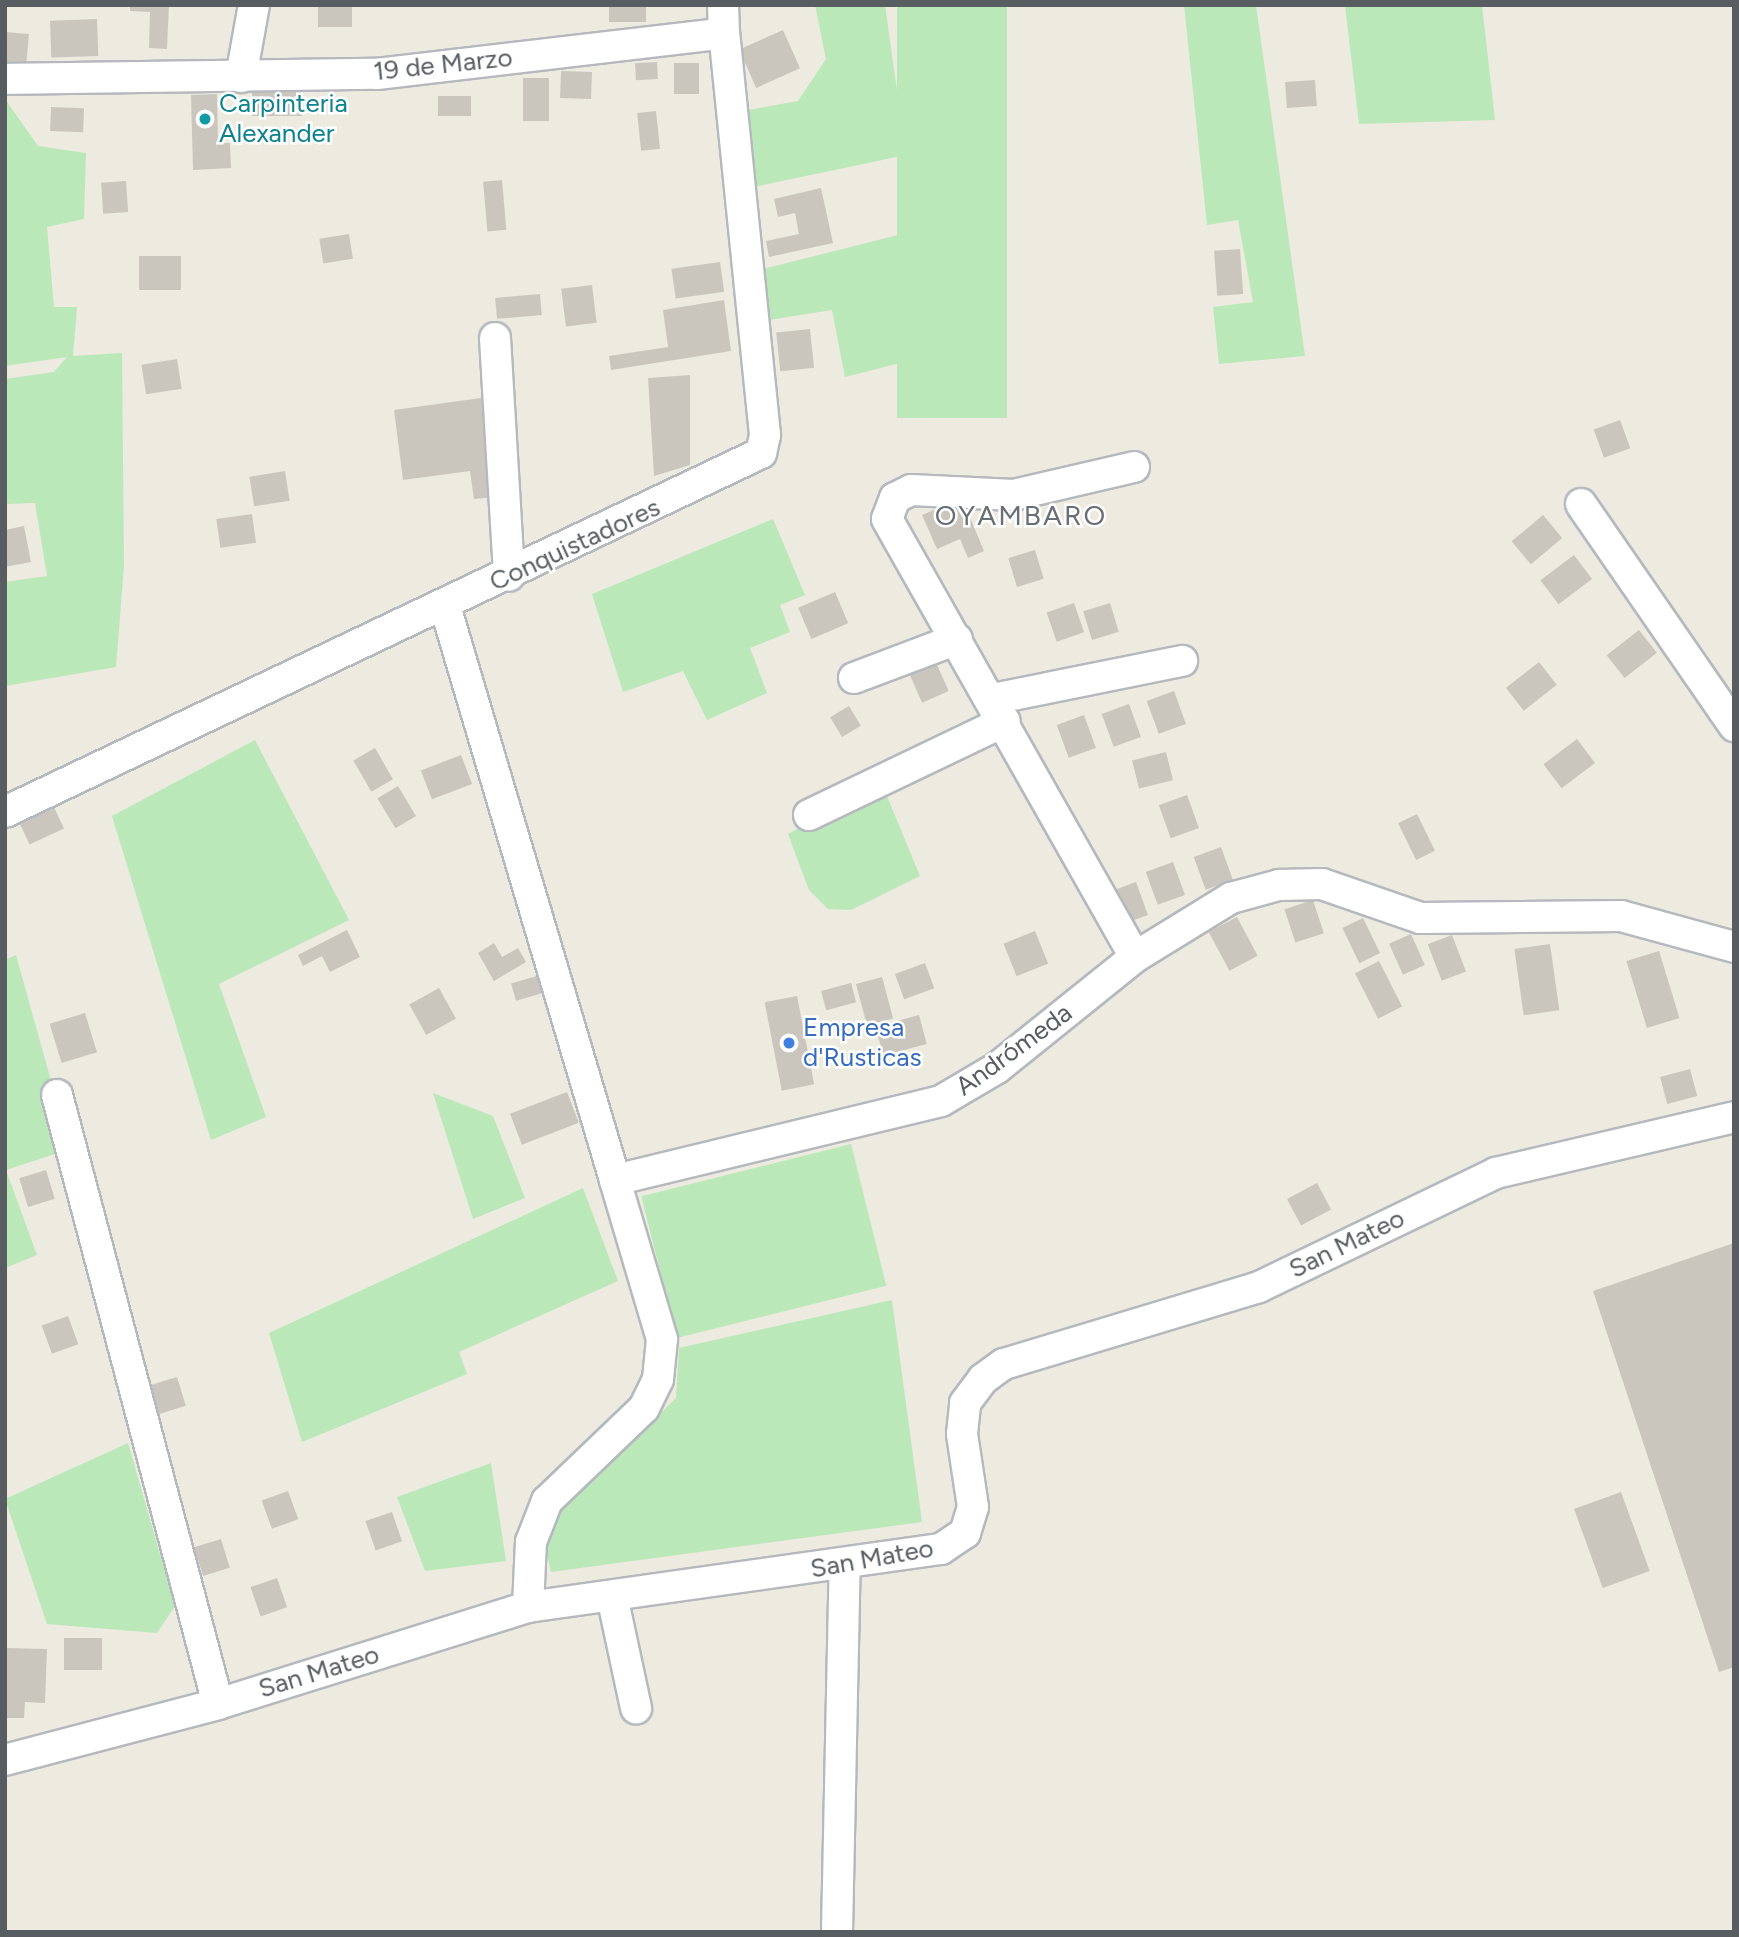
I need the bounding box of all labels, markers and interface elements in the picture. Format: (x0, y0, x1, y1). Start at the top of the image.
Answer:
street label: 19 de Marzo (372, 42, 514, 88)
place label: Carpinteria Alexander (219, 88, 348, 150)
marker: Carpinteria Alexander (197, 111, 213, 127)
street label: Conquistadores (485, 492, 665, 598)
district label: OYAMBARO (936, 498, 1106, 532)
street label: Andrómeda (950, 997, 1078, 1103)
place label: Empresa d'Rusticas (803, 1012, 922, 1074)
marker: Empresa d'Rusticas (781, 1035, 797, 1051)
street label: San Mateo (1284, 1203, 1410, 1285)
street label: San Mateo (808, 1533, 936, 1585)
street label: San Mateo (255, 1639, 383, 1705)

